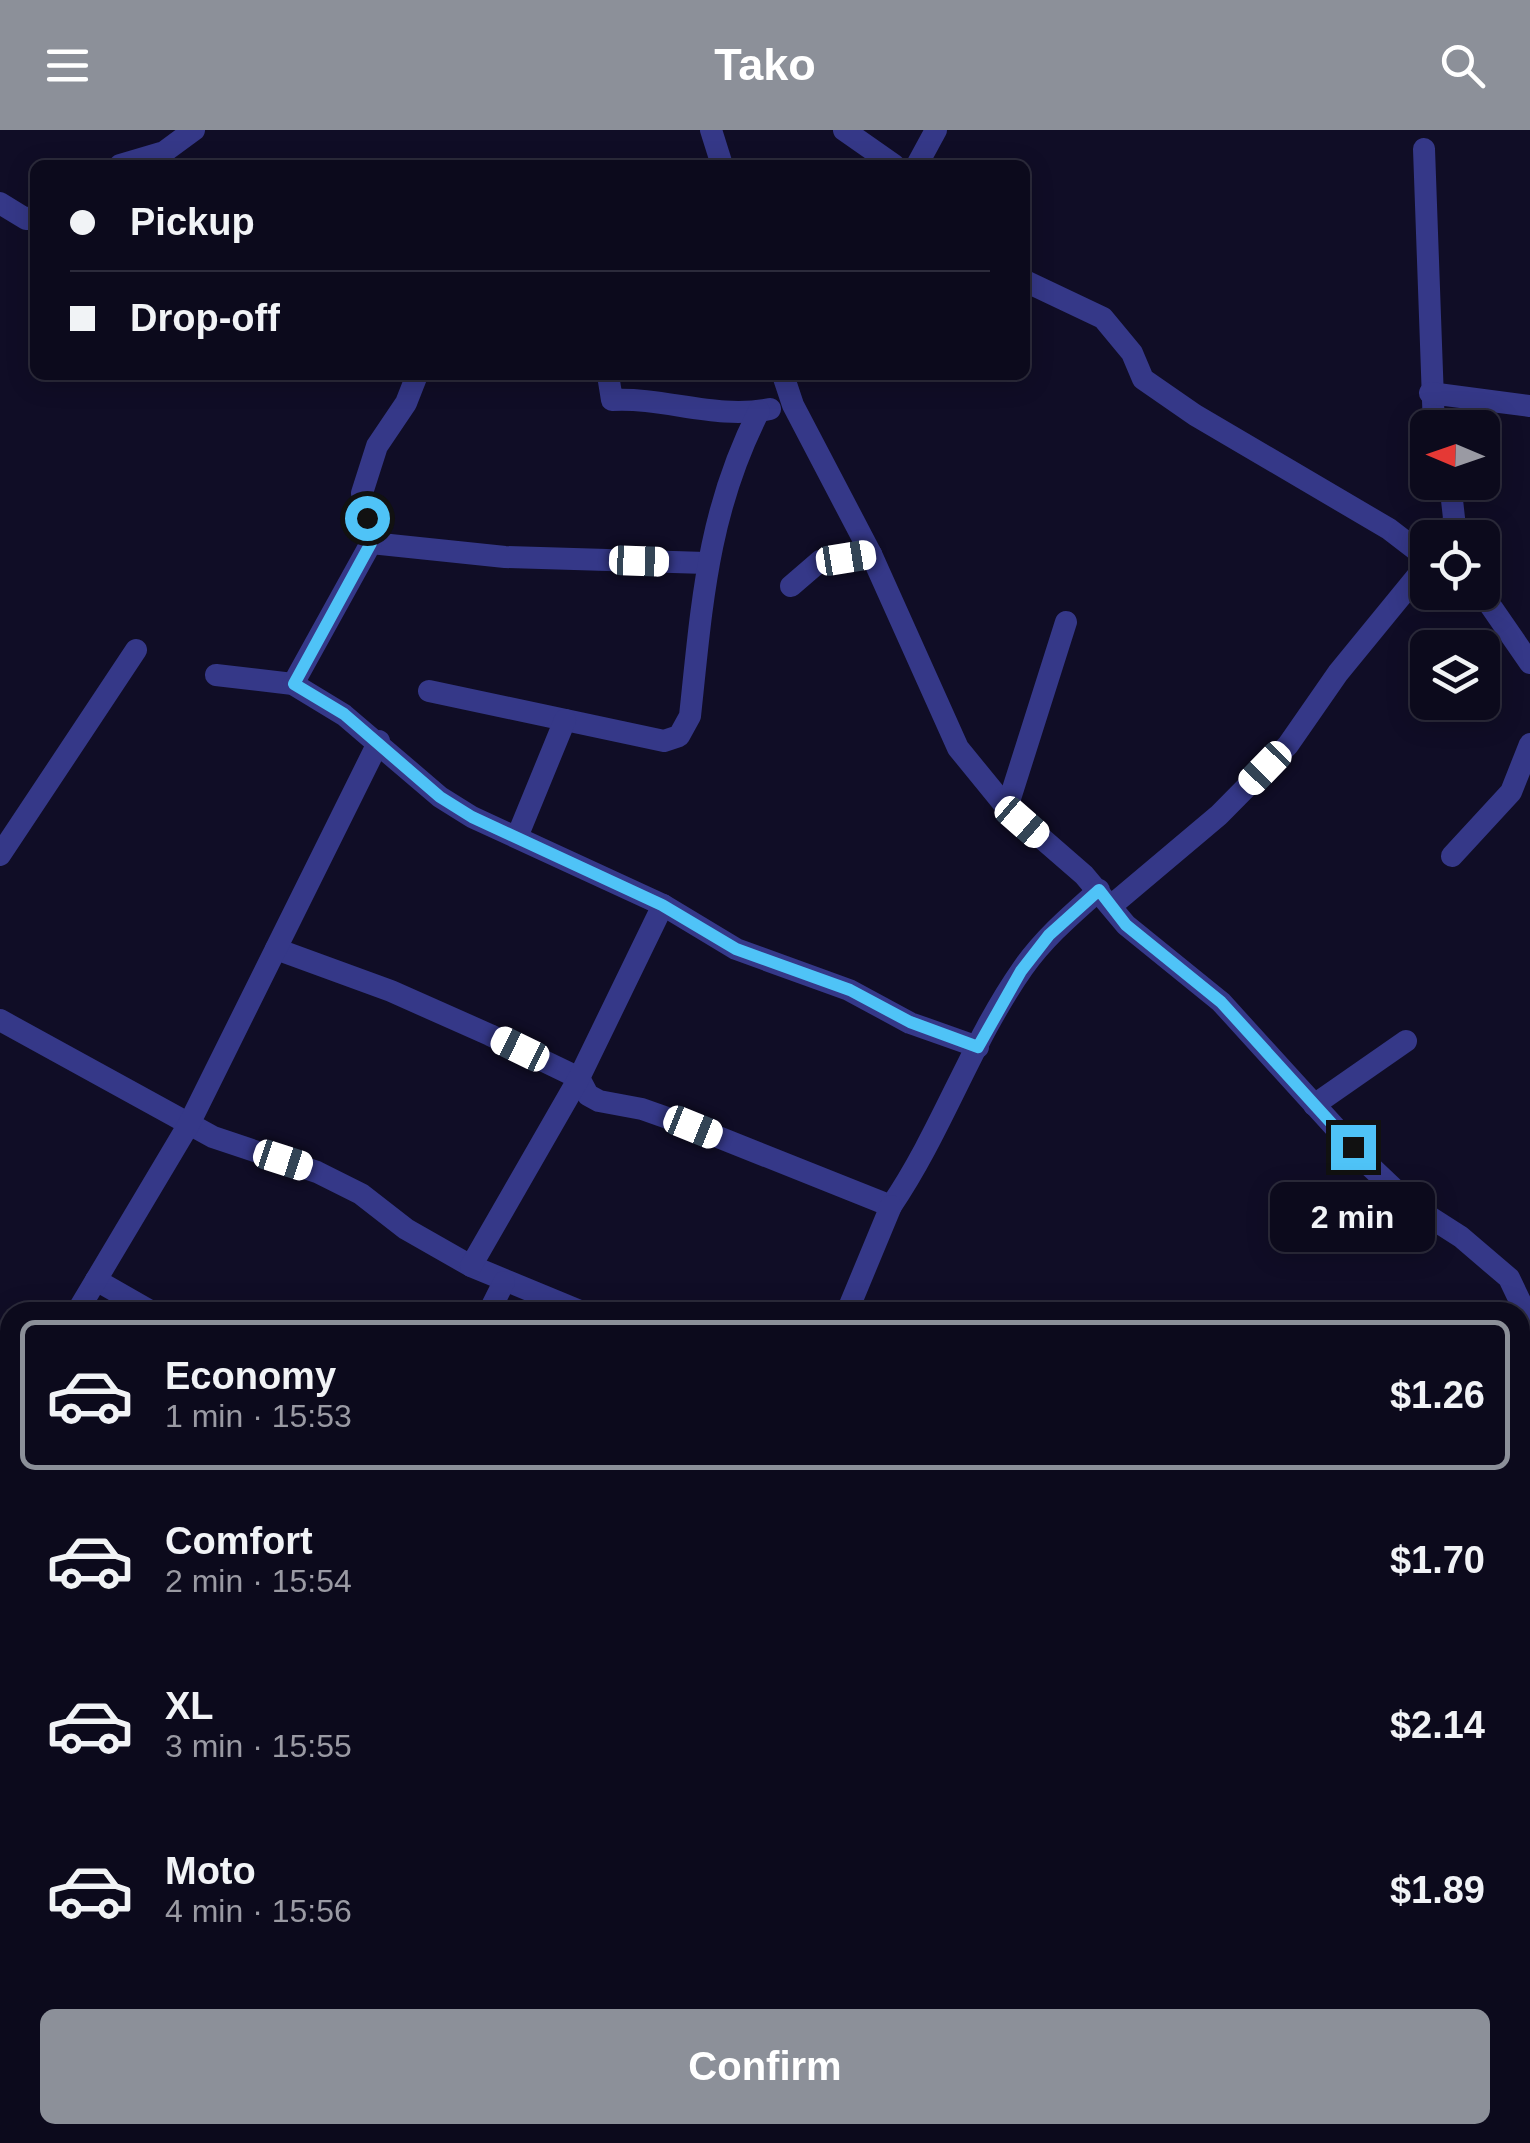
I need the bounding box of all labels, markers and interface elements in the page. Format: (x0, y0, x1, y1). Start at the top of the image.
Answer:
icon: menu (40, 38, 95, 93)
icon: search (1435, 38, 1490, 93)
text: Tako (714, 39, 816, 90)
text: Pickup (130, 201, 255, 243)
text: Drop-off (130, 297, 280, 339)
north arrow (1410, 410, 1500, 500)
map controls (1410, 410, 1500, 720)
route start (345, 496, 390, 541)
button: locate (1410, 520, 1500, 610)
car (814, 538, 878, 578)
car (608, 545, 670, 577)
button: layers (1410, 630, 1500, 720)
car (1233, 736, 1297, 800)
car (990, 791, 1054, 853)
car (486, 1022, 554, 1076)
car (660, 1102, 726, 1152)
route end (1331, 1125, 1376, 1170)
car (250, 1136, 316, 1184)
callout: 2 min (1270, 1182, 1436, 1252)
text: 2 min (1311, 1199, 1394, 1235)
icon: car (45, 1350, 135, 1440)
text: Economy (165, 1355, 336, 1397)
text: $1.26 (1390, 1374, 1485, 1416)
text: 1 min · 15:53 (165, 1398, 352, 1434)
icon: car (45, 1515, 135, 1605)
text: Comfort (165, 1520, 313, 1562)
text: $1.70 (1390, 1539, 1485, 1581)
text: 2 min · 15:54 (165, 1563, 352, 1599)
icon: car (45, 1680, 135, 1770)
text: XL (165, 1685, 214, 1727)
text: $2.14 (1390, 1704, 1485, 1746)
text: 3 min · 15:55 (165, 1728, 352, 1764)
icon: car (45, 1845, 135, 1935)
text: Moto (165, 1850, 256, 1892)
text: $1.89 (1390, 1869, 1485, 1911)
text: 4 min · 15:56 (165, 1893, 352, 1929)
button: Confirm (40, 2009, 1490, 2124)

